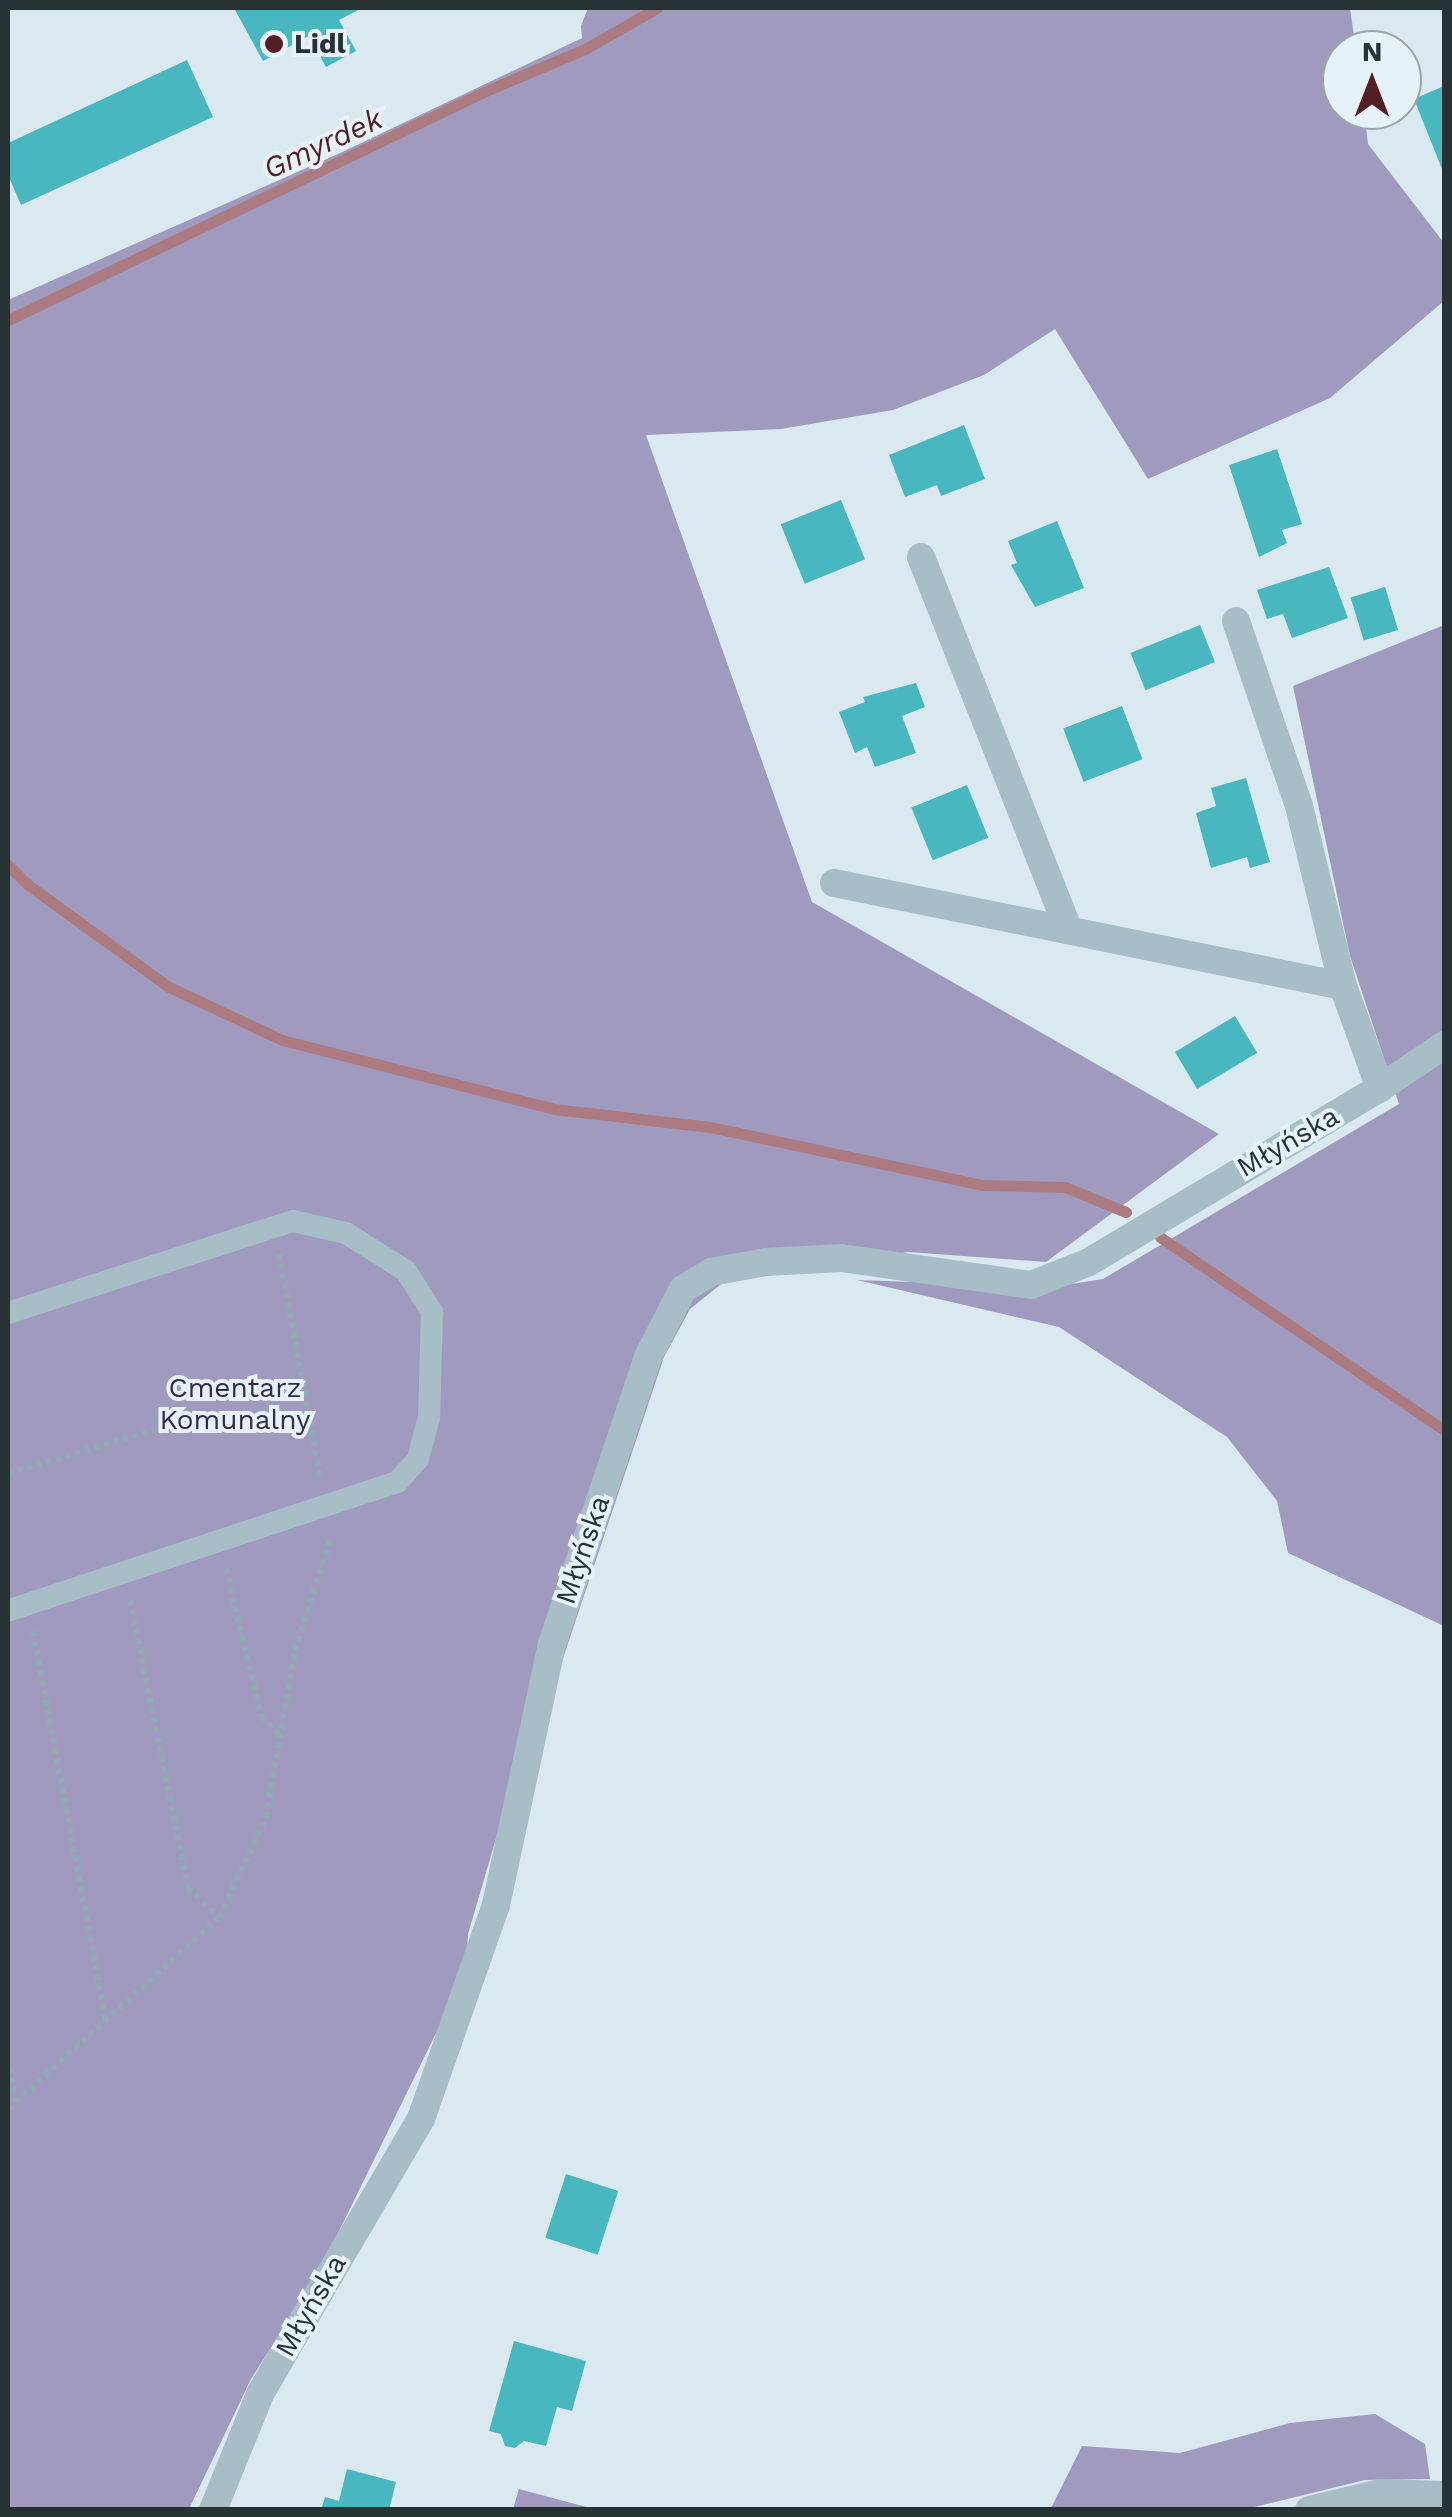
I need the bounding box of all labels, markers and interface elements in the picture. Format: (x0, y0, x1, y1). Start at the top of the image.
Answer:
place label: Lidl (294, 27, 346, 61)
north arrow (1322, 30, 1422, 130)
marker: Lidl (263, 33, 285, 55)
text: N (1362, 35, 1382, 68)
water label: Gmyrdek (258, 101, 388, 187)
street label: Młyńska (1231, 1099, 1345, 1185)
park label: Cmentarz Komunalny (159, 1371, 311, 1437)
street label: Młyńska (549, 1492, 617, 1608)
street label: Młyńska (268, 2249, 354, 2363)

